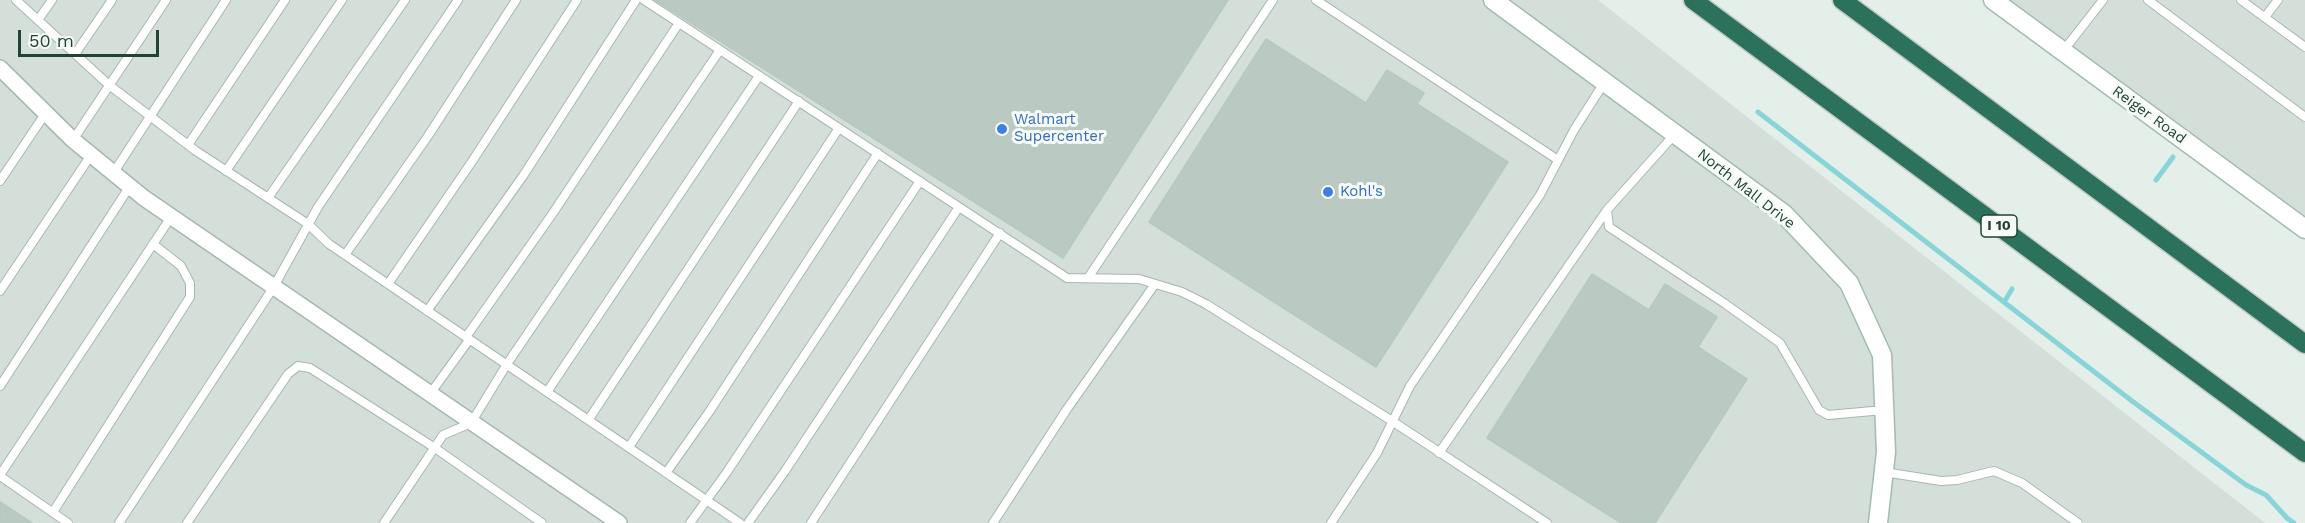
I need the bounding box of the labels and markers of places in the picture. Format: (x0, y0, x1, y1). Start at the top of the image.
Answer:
place label: Walmart Supercenter (1014, 111, 1104, 146)
marker: Walmart Supercenter (995, 122, 1009, 136)
place label: Kohl's (1340, 183, 1383, 201)
marker: Kohl's (1321, 185, 1335, 199)

